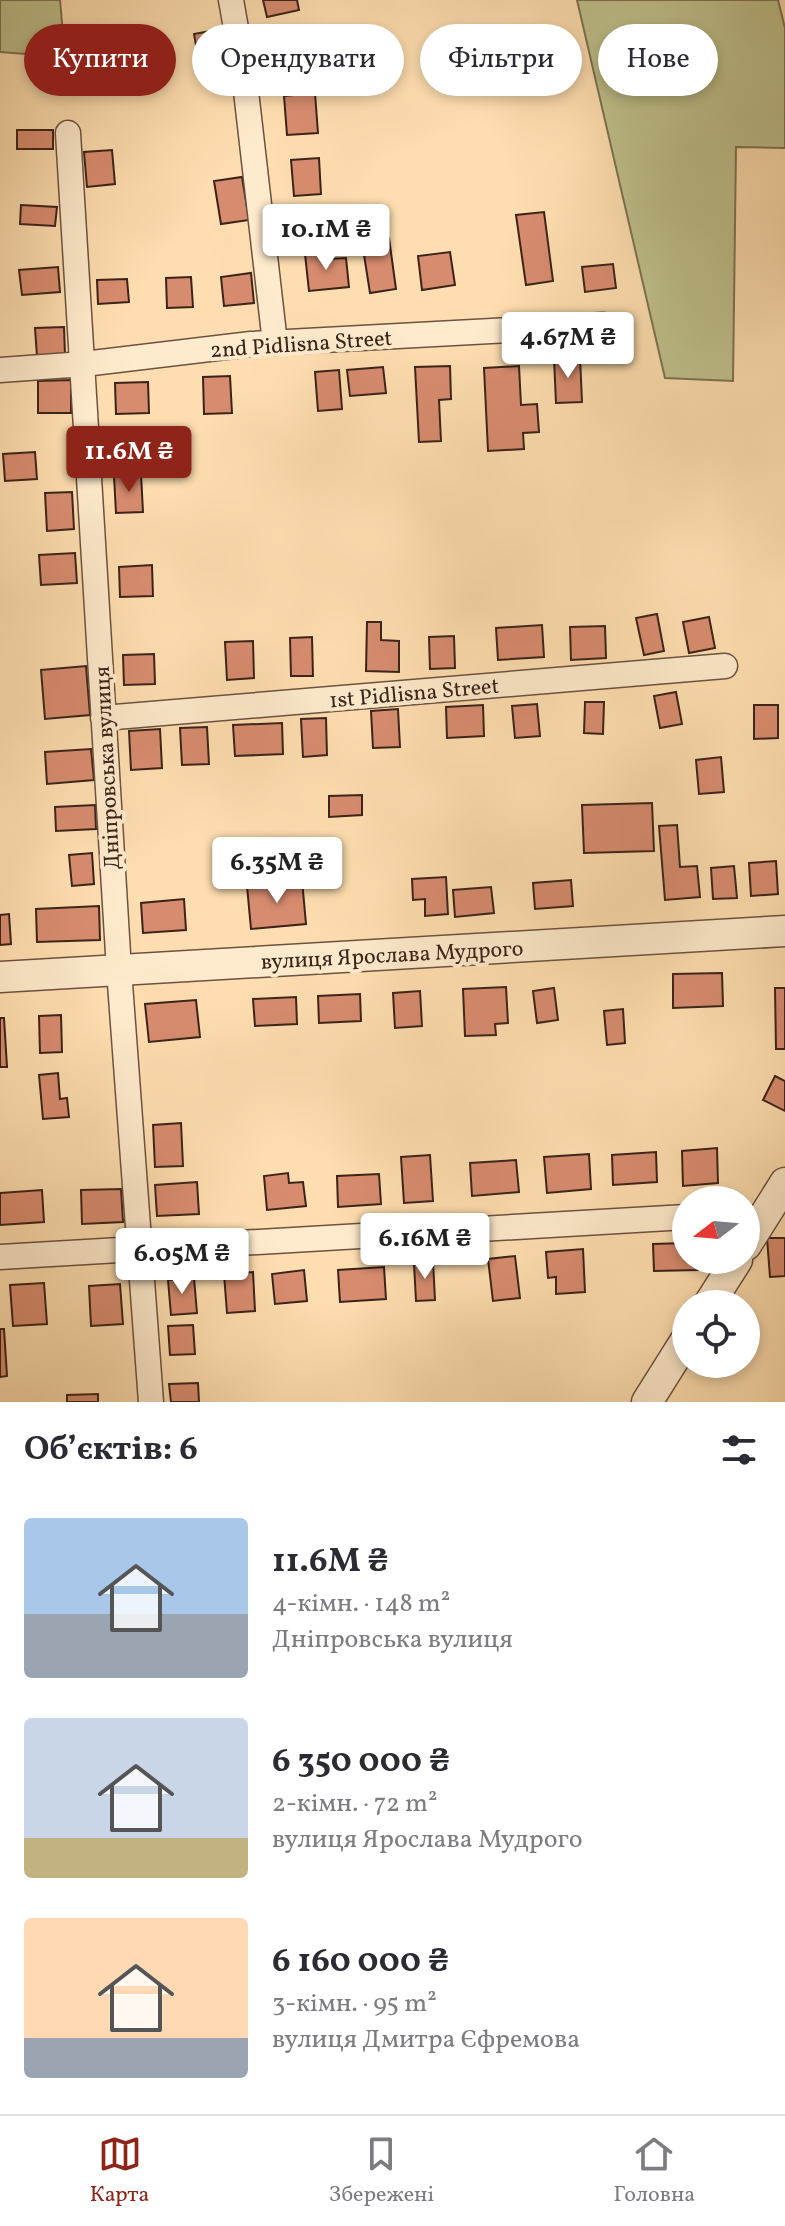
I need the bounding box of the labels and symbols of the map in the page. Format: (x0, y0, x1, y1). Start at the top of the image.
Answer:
pin: 10.1M ₴ (252, 204, 400, 272)
pin: 4.67M ₴ (494, 312, 642, 380)
street label: 2nd Pidlisna Street (209, 324, 393, 367)
pin: 11.6M ₴ (55, 426, 203, 494)
street label: Дніпровська вулиця (88, 665, 129, 870)
street label: 1st Pidlisna Street (328, 672, 501, 717)
pin: 6.35M ₴ (203, 837, 351, 905)
street label: вулиця Ярослава Мудрого (260, 934, 524, 979)
north arrow (672, 1186, 760, 1274)
pin: 6.16M ₴ (351, 1213, 499, 1281)
pin: 6.05M ₴ (108, 1228, 256, 1296)

